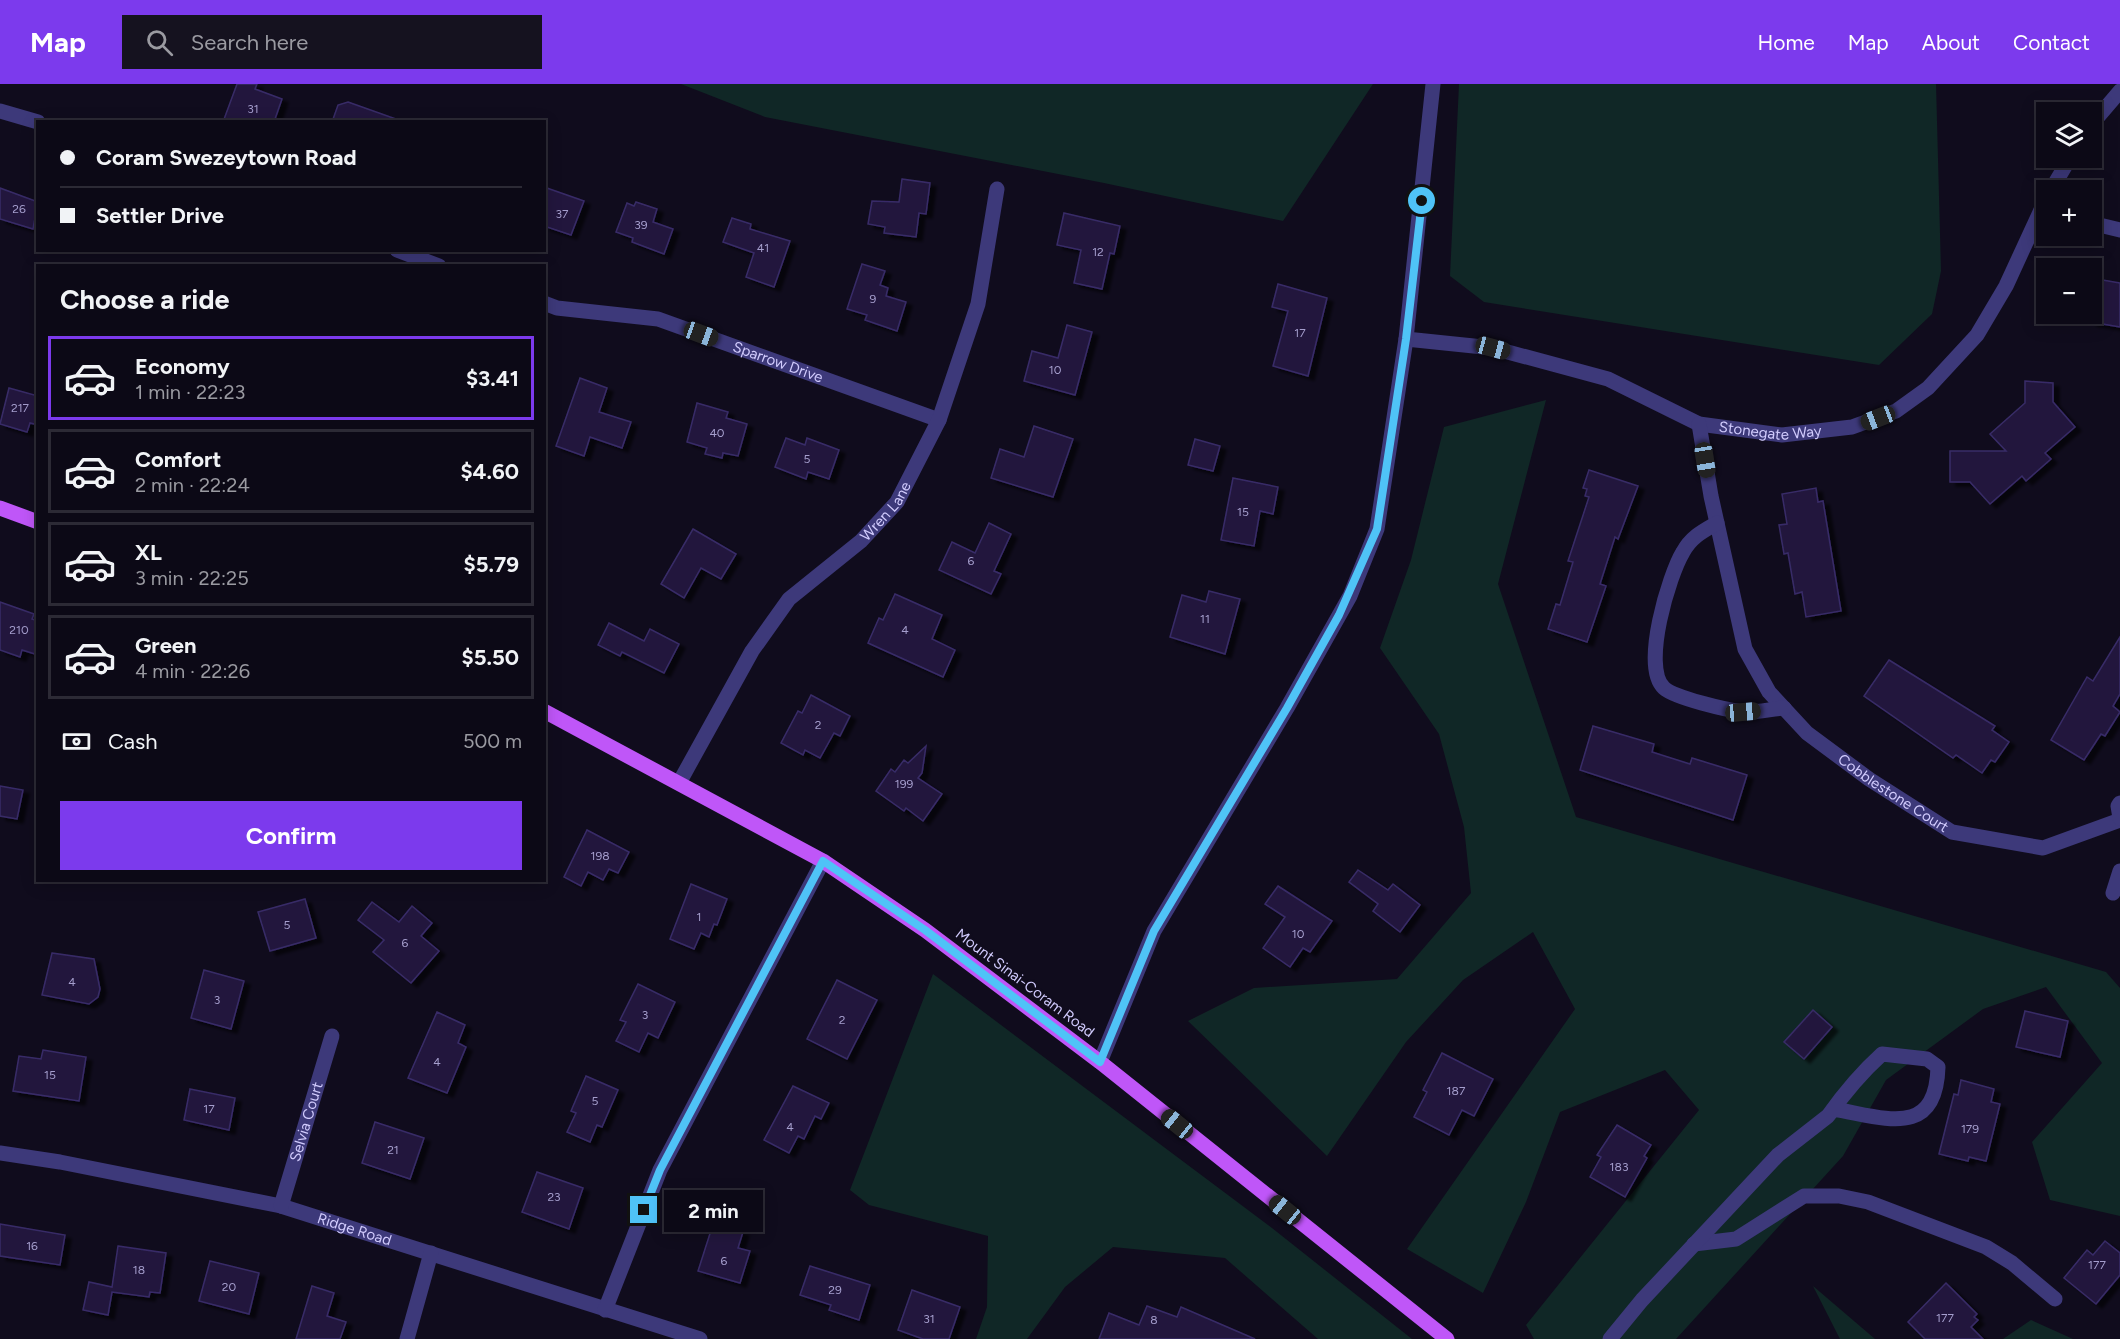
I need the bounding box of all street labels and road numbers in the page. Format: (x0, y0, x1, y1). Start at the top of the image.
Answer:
street label: Sparrow Drive (730, 338, 826, 387)
street label: Stonegate Way (1718, 418, 1823, 444)
street label: Wren Lane (856, 479, 915, 545)
street label: Cobblestone Court (1834, 750, 1952, 836)
street label: Mount Sinai-Coram Road (952, 925, 1098, 1041)
street label: Selvia Court (286, 1080, 327, 1164)
street label: Ridge Road (315, 1209, 394, 1250)

